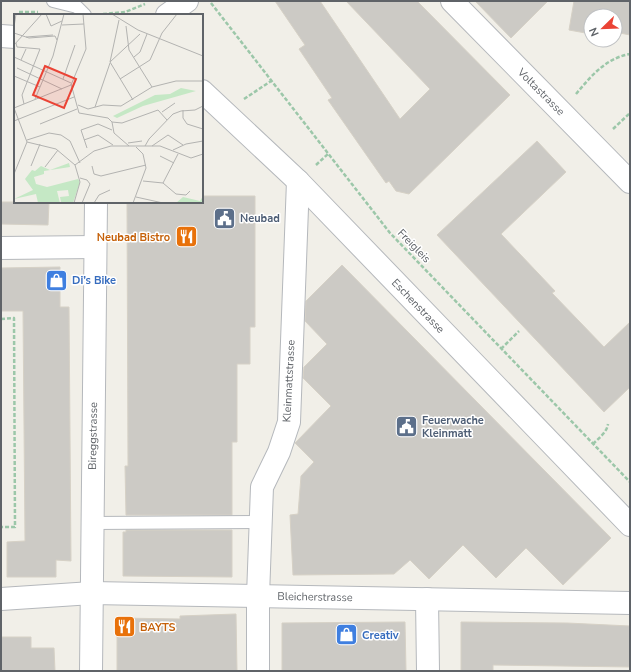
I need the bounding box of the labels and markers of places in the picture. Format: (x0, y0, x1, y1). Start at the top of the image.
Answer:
public building icon: Neubad (211, 205, 237, 231)
place label: Neubad (240, 211, 280, 226)
restaurant icon: Neubad Bistro (173, 224, 199, 250)
place label: Neubad Bistro (97, 230, 170, 245)
shop icon: Di’s Bike (43, 267, 69, 293)
place label: Di’s Bike (72, 273, 116, 288)
public building icon: Feuerwache Kleinmatt (393, 413, 419, 439)
place label: Feuerwache Kleinmatt (422, 413, 484, 441)
restaurant icon: BAYTS (111, 614, 137, 640)
place label: BAYTS (140, 620, 176, 635)
shop icon: Creativ (333, 622, 359, 648)
place label: Creativ (362, 628, 399, 643)

